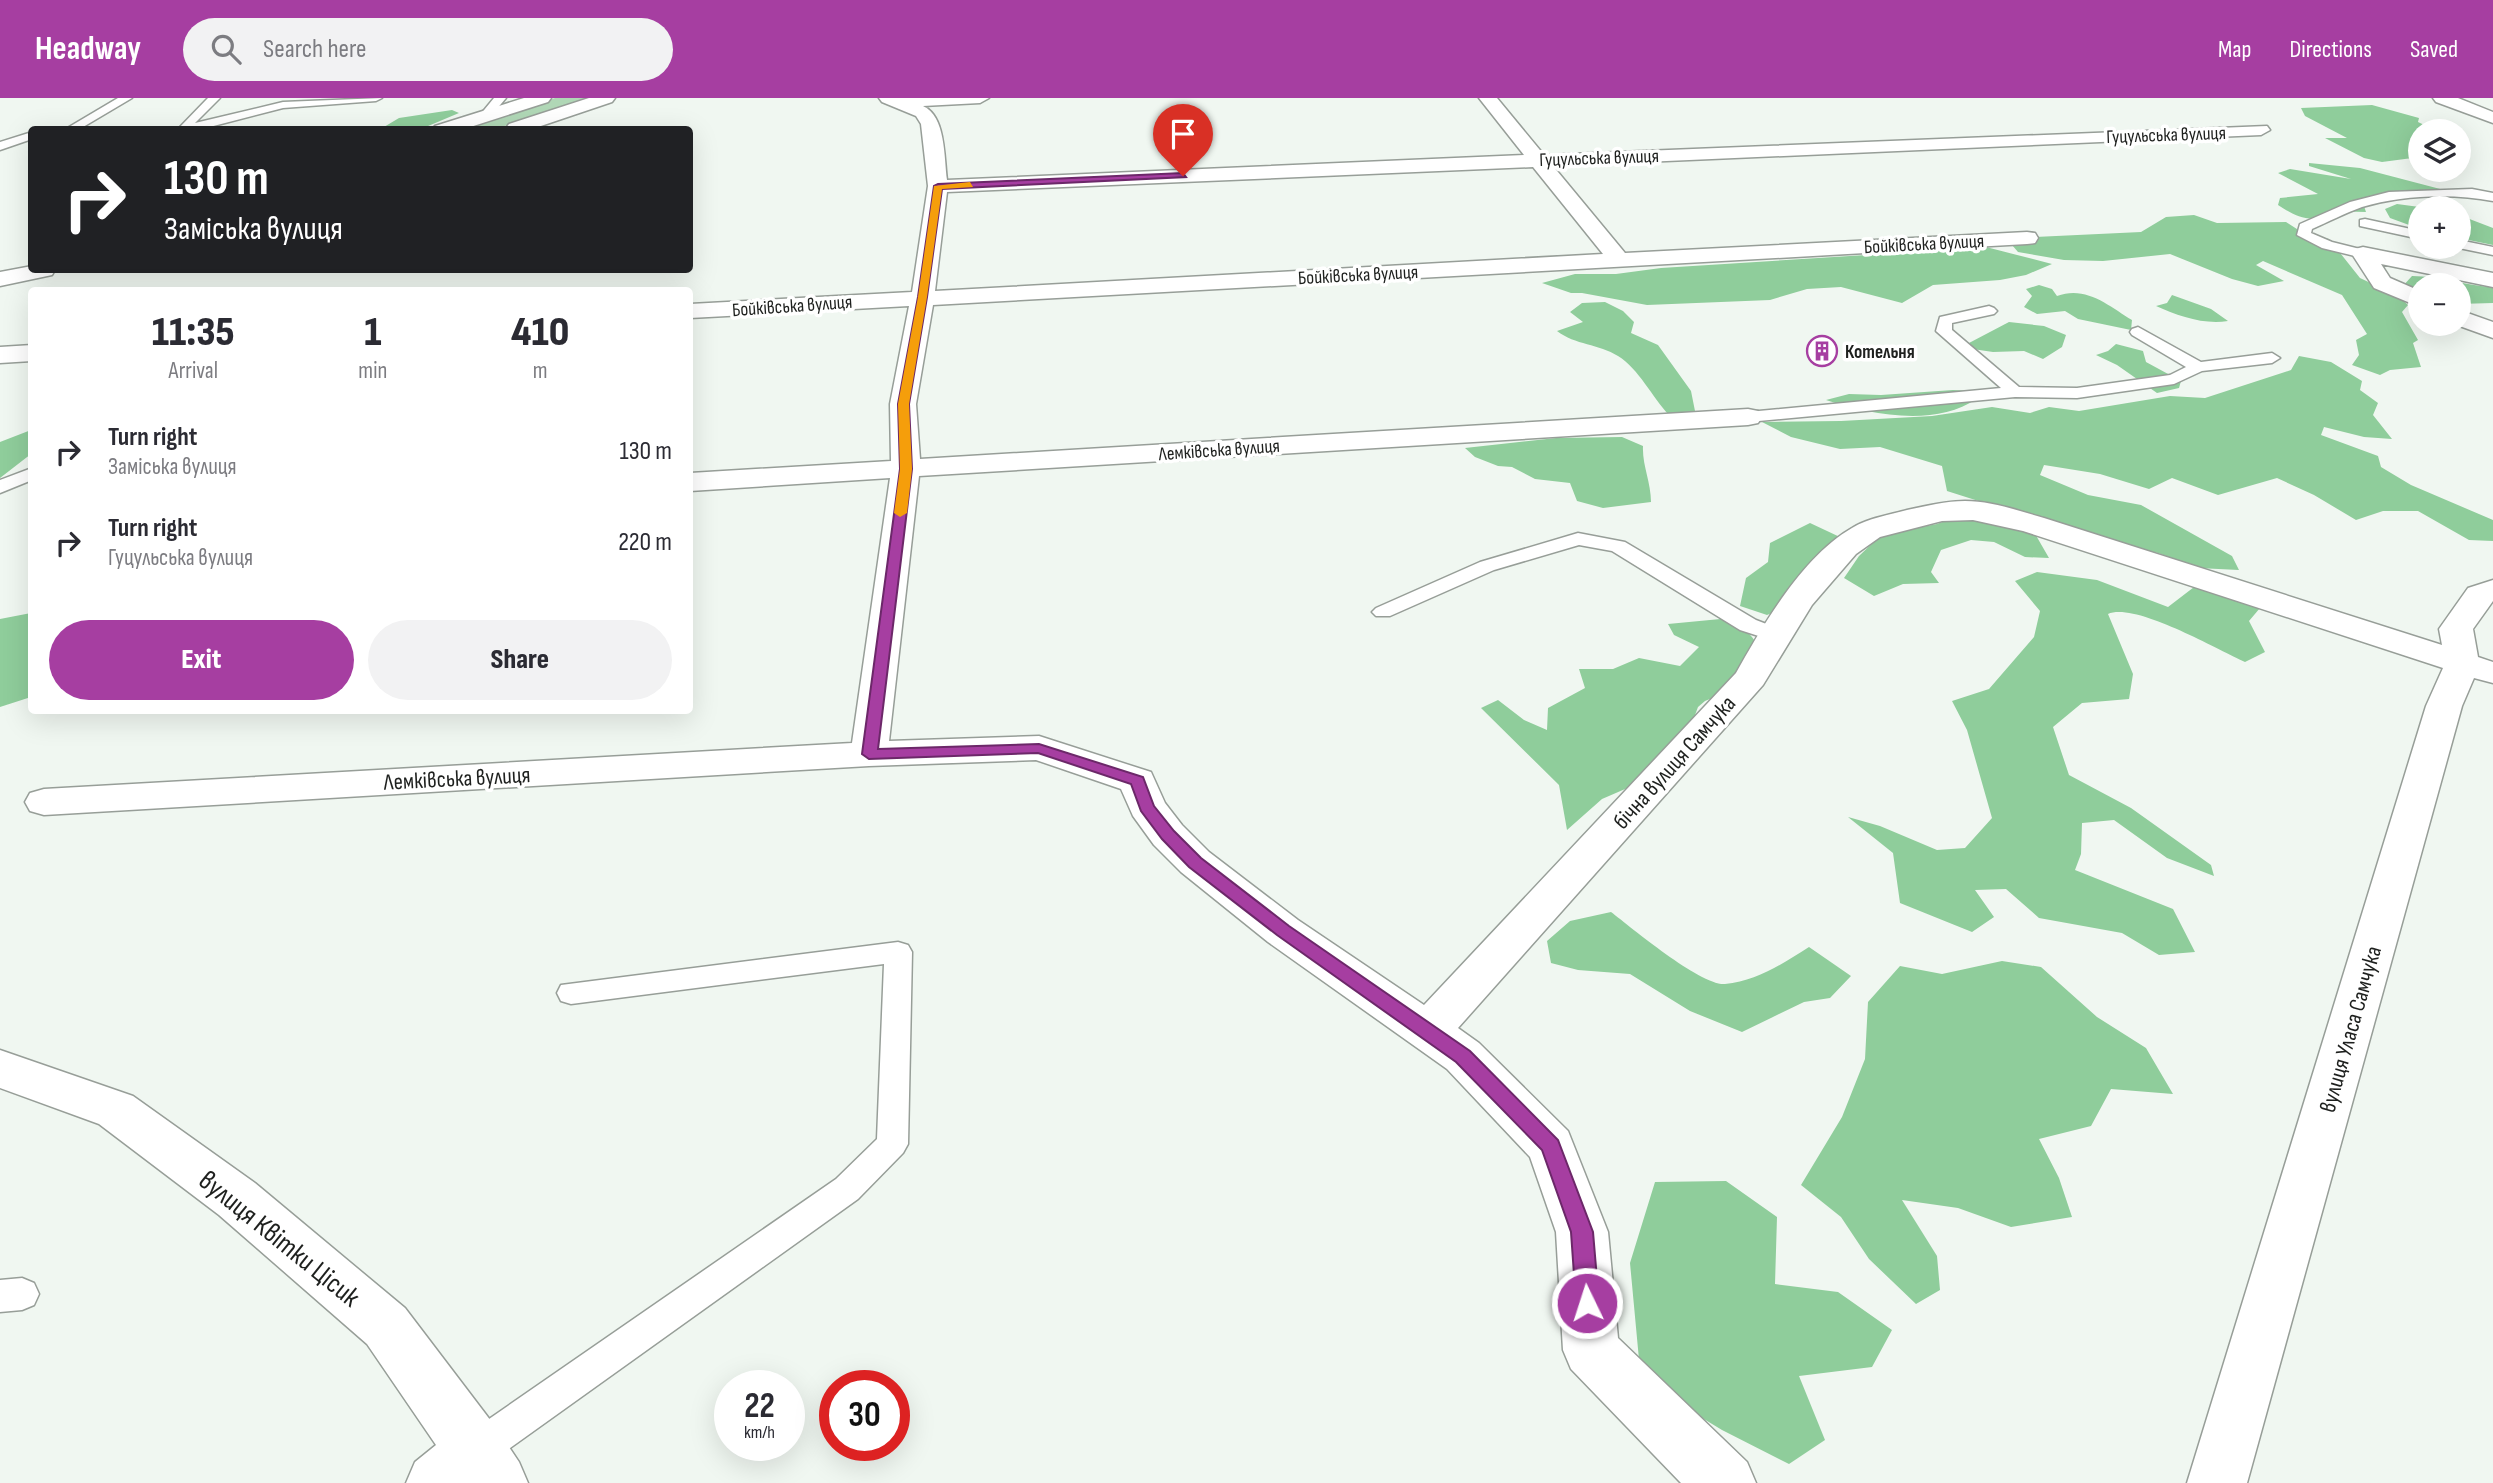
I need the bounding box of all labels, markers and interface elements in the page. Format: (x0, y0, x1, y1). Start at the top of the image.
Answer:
search box (183, 18, 673, 81)
text: Headway (35, 29, 141, 69)
icon: search (207, 30, 245, 68)
text: Search here (263, 34, 366, 65)
text: Map (2218, 35, 2251, 64)
text: Directions (2289, 35, 2372, 64)
text: Saved (2410, 35, 2458, 64)
pin (1153, 104, 1213, 176)
icon: arrive (1164, 115, 1202, 153)
map controls (2408, 119, 2471, 336)
button: layers (2408, 119, 2471, 182)
street label: Гуцульська вулиця (2106, 122, 2226, 149)
street label: Гуцульська вулиця (1539, 145, 1659, 172)
text: 130 m (164, 150, 269, 209)
icon: right (49, 154, 140, 245)
button: + (2408, 196, 2471, 259)
text: Заміська вулиця (164, 210, 343, 249)
street label: Бойківська вулиця (1863, 230, 1985, 259)
street label: Бойківська вулиця (1297, 261, 1419, 290)
button: − (2408, 273, 2471, 336)
street label: Бойківська вулиця (731, 291, 853, 322)
text: 11:35 (152, 307, 235, 358)
text: 1 (364, 307, 381, 358)
text: 410 (511, 307, 569, 358)
building icon: Котельня (1805, 334, 1839, 368)
place label: Котельня (1845, 341, 1915, 364)
text: Arrival (168, 357, 218, 385)
text: min (358, 357, 387, 385)
text: m (533, 357, 547, 385)
text: Turn right (108, 422, 197, 453)
icon: right (49, 433, 87, 471)
street label: Лемківська вулиця (1157, 435, 1281, 466)
text: 130 m (620, 436, 672, 467)
text: Заміська вулиця (108, 453, 237, 481)
text: Turn right (108, 513, 197, 544)
icon: right (49, 524, 87, 562)
text: 220 m (618, 527, 672, 558)
text: Гуцульська вулиця (108, 544, 253, 572)
button: Exit (49, 620, 354, 700)
button: Share (368, 620, 672, 700)
street label: бічна вулиця Самчука (1607, 690, 1742, 835)
street label: Лемківська вулиця (382, 761, 531, 797)
street label: вулиця Уласа Самчука (2314, 943, 2388, 1116)
street label: вулиця Квітки Цісик (192, 1164, 367, 1314)
position arrow (1550, 1266, 1624, 1340)
speed limit sign: 30 (819, 1370, 910, 1461)
text: 22 (744, 1385, 775, 1428)
text: km/h (744, 1422, 775, 1443)

